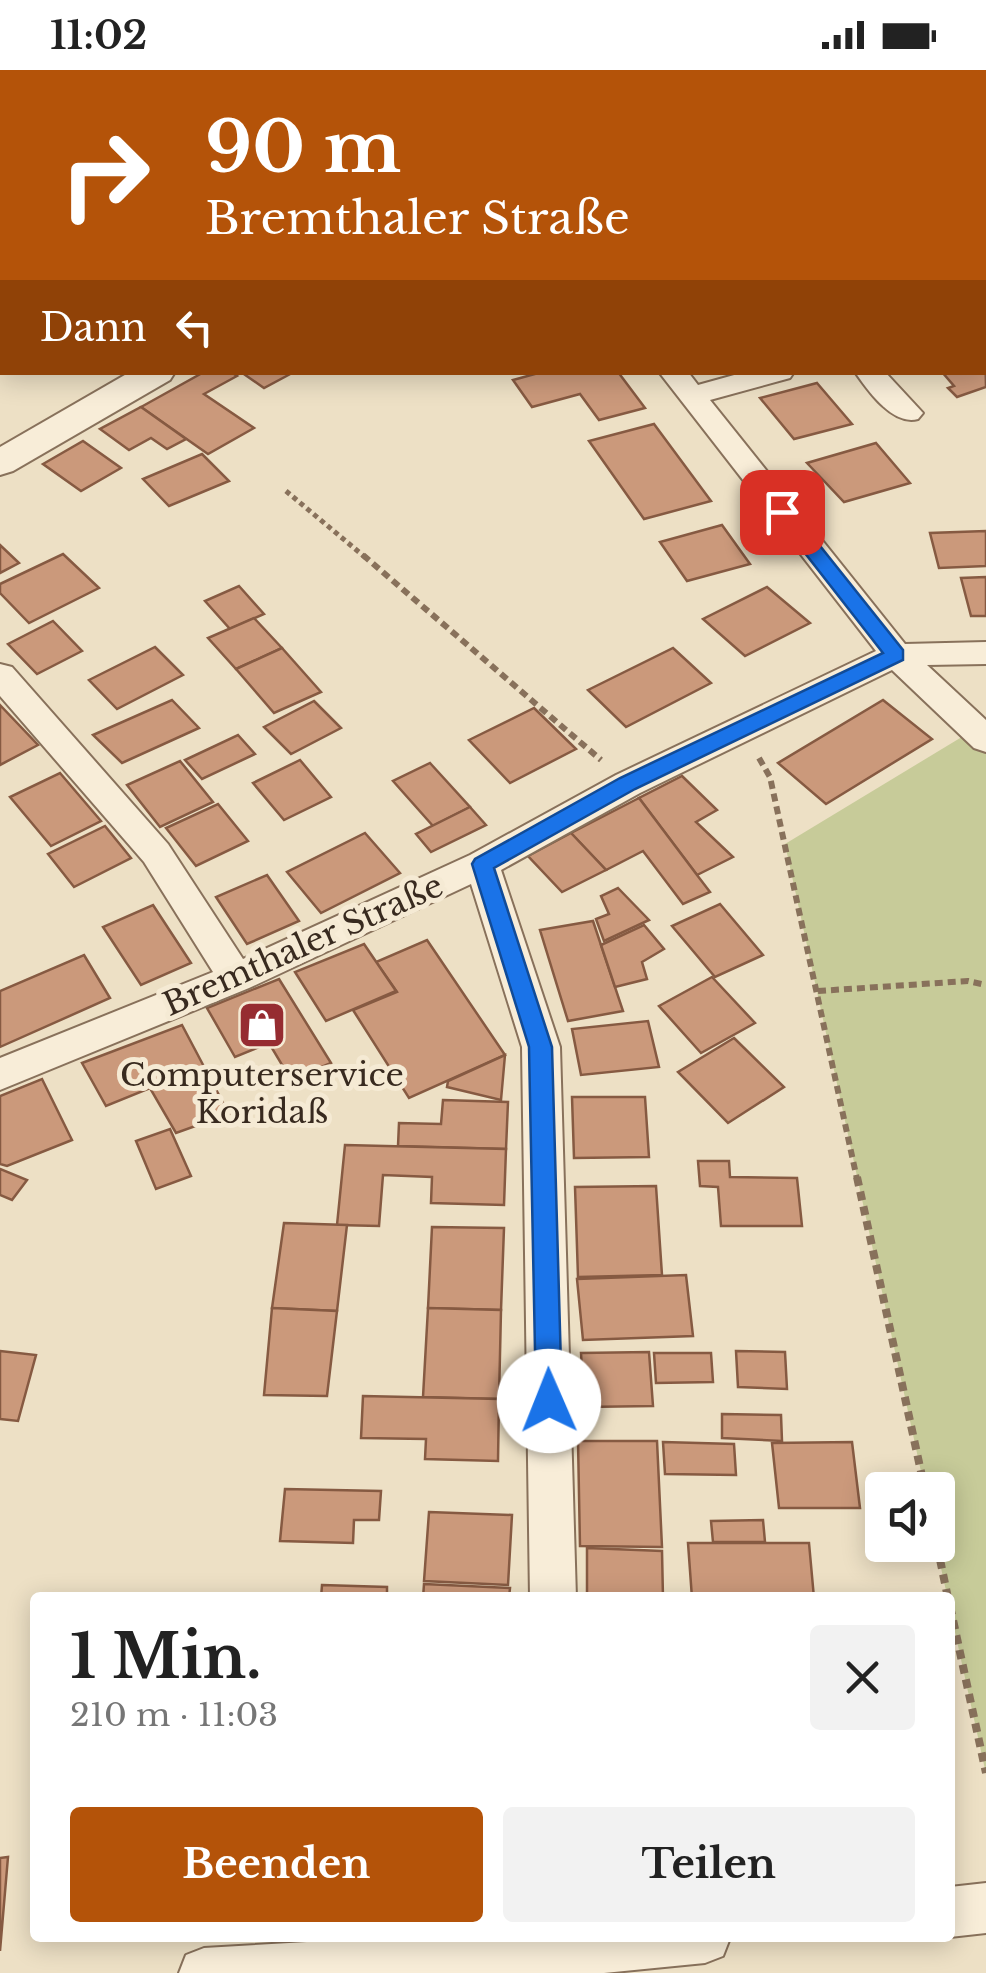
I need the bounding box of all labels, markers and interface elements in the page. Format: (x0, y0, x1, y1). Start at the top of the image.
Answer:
text: 11:02 (50, 12, 147, 59)
text: 90 m (205, 104, 401, 191)
icon: right (40, 110, 170, 240)
text: Bremthaler Straße (205, 190, 630, 246)
icon: left (167, 300, 222, 355)
text: Dann (40, 304, 147, 351)
pin (740, 470, 825, 555)
icon: arrive (755, 485, 810, 540)
street label: Bremthaler Straße (157, 865, 449, 1025)
shop icon: Computerservice Koridaß (236, 999, 288, 1051)
place label: Computerservice Koridaß (120, 1055, 404, 1132)
position arrow (497, 1349, 601, 1453)
map controls (865, 1472, 955, 1562)
button: sound (865, 1472, 955, 1562)
text: 1 Min. (70, 1620, 262, 1694)
button: close (810, 1625, 915, 1730)
text: 210 m · 11:03 (70, 1695, 278, 1735)
button: Beenden (70, 1807, 483, 1922)
button: Teilen (503, 1807, 915, 1922)

